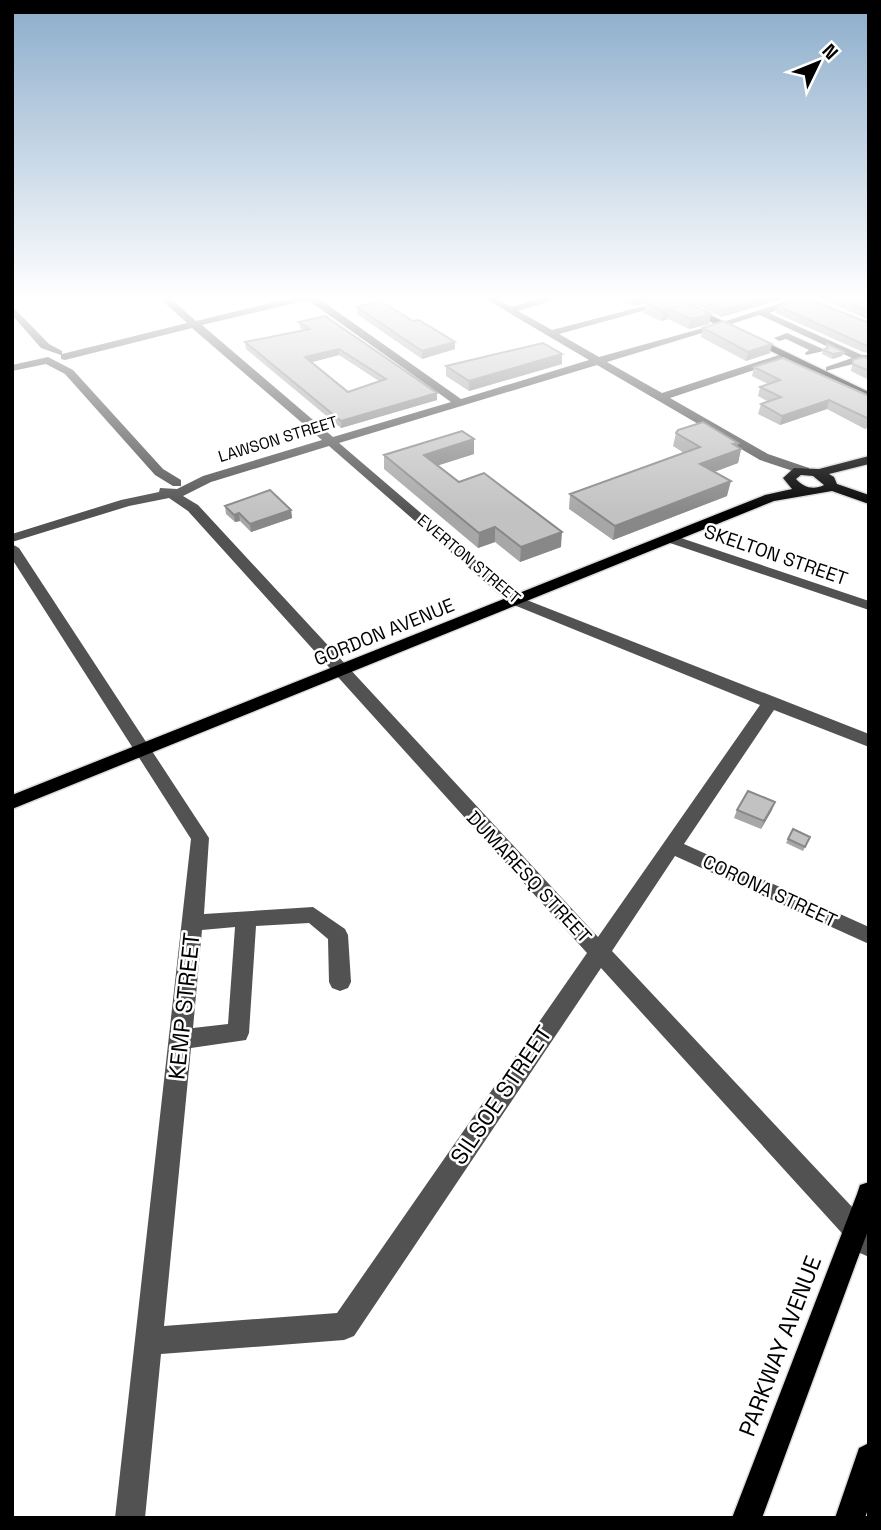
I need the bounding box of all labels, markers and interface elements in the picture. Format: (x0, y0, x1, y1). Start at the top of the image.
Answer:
north arrow (783, 28, 853, 98)
text: N (817, 39, 844, 65)
street label: LAWSON STREET (216, 411, 340, 467)
street label: EVERTON STREET (413, 510, 525, 608)
street label: SKELTON STREET (701, 519, 851, 591)
street label: GORDON AVENUE (310, 592, 458, 672)
street label: DUMARESQ STREET (461, 805, 597, 949)
street label: CORONA STREET (699, 849, 841, 933)
street label: KEMP STREET (161, 931, 207, 1081)
street label: SILSOE STREET (443, 1020, 559, 1170)
street label: PARKWAY AVENUE (732, 1251, 828, 1441)

